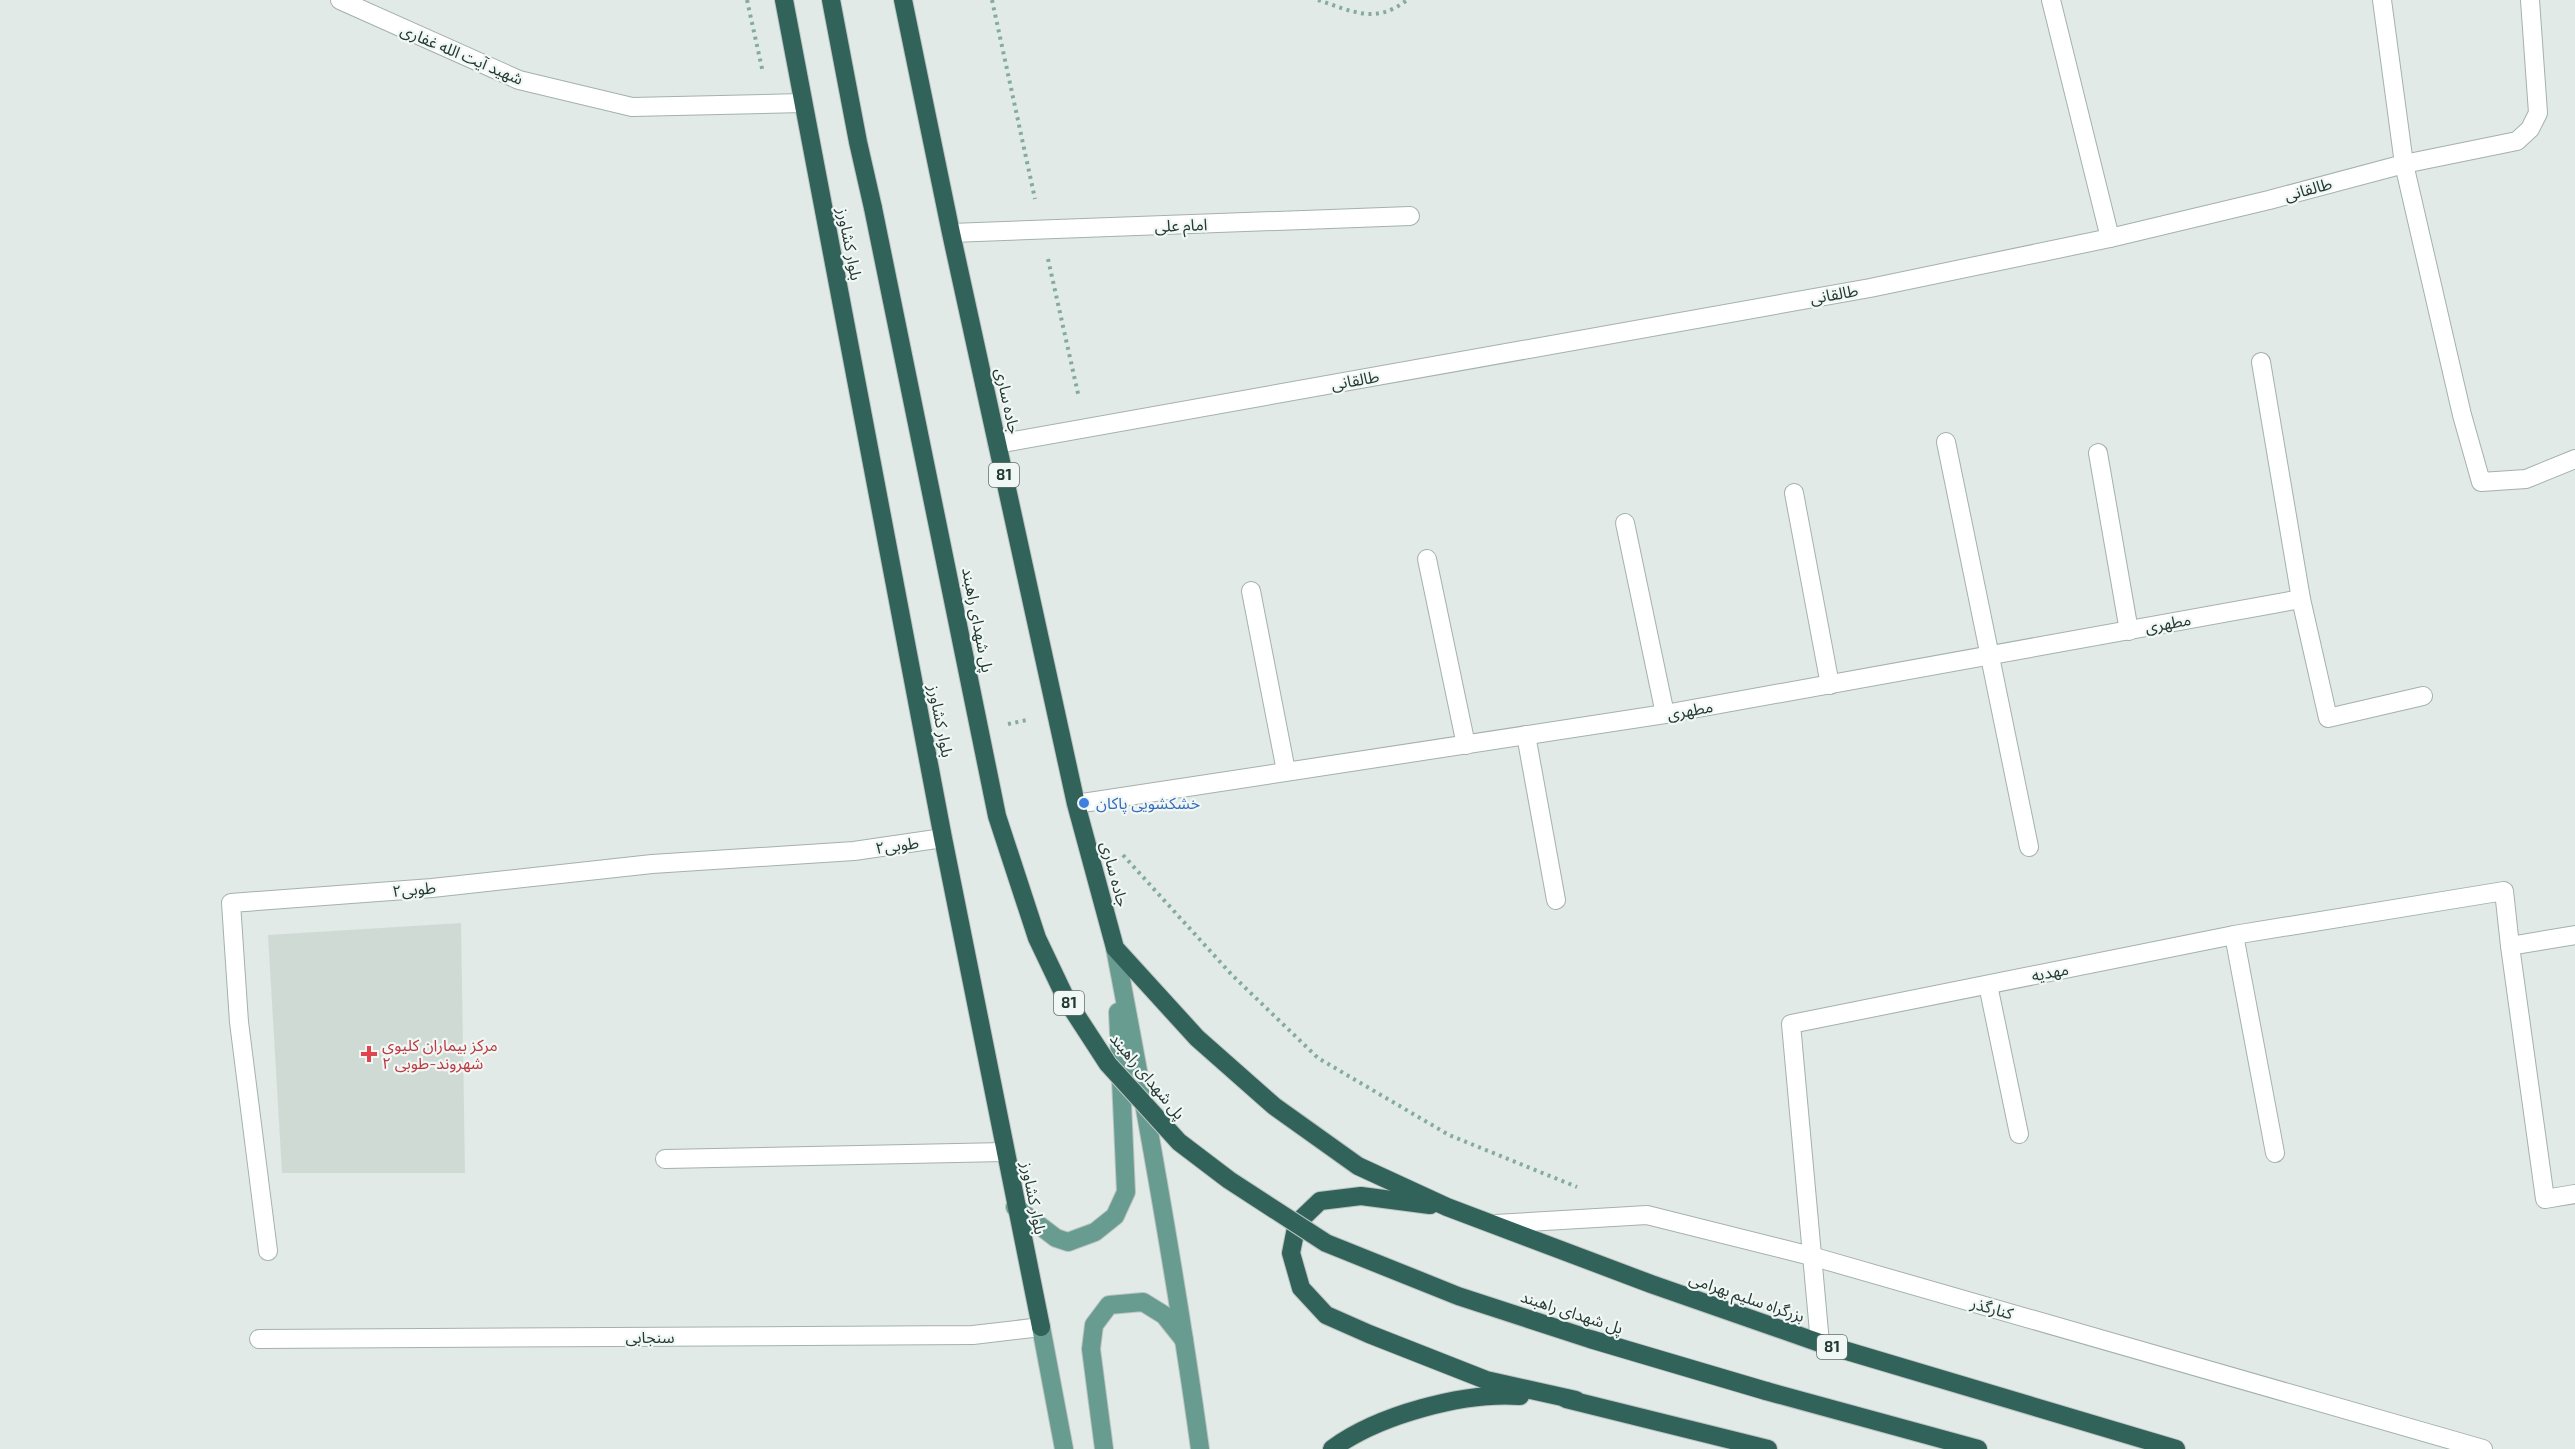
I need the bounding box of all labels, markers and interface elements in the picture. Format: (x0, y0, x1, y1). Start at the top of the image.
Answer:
street label: شهید آیت الله غفاری (398, 19, 526, 89)
street label: طالقانی (2282, 173, 2334, 205)
street label: بلوار کشاورز (833, 205, 867, 282)
street label: امام علی (1154, 214, 1208, 239)
street label: طالقانی (1808, 280, 1860, 308)
street label: جاده ساری (991, 366, 1025, 436)
street label: طالقانی (1329, 366, 1381, 394)
road number: 81 (989, 463, 1019, 487)
street label: پل شهدای راهبند (957, 566, 998, 674)
street label: مطهری (2143, 609, 2193, 637)
street label: بلوار کشاورز (924, 682, 958, 759)
street label: مطهری (1665, 696, 1715, 724)
place label: خشکشویی پاکان (1096, 793, 1200, 814)
marker: خشکشویی پاکان (1077, 796, 1091, 810)
street label: طوبی۲ (874, 832, 920, 858)
street label: جاده ساری (1097, 839, 1133, 909)
street label: طوبی۲ (391, 877, 437, 901)
street label: مهدیه (2030, 959, 2070, 985)
road number: 81 (1054, 991, 1084, 1015)
street label: پل شهدای راهبند (1105, 1029, 1190, 1124)
place label: مرکز بیماران کلیوی شهروند-طوبی ۲ (382, 1035, 498, 1073)
marker: مرکز بیماران کلیوی شهروند-طوبی ۲ (360, 1045, 378, 1063)
street label: بلوار کشاورز (1017, 1159, 1051, 1236)
street label: بزرگراه سلیم بهرامی (1686, 1268, 1807, 1329)
street label: پل شهدای راهبند (1518, 1286, 1626, 1339)
street label: کنارگذر (1968, 1292, 2016, 1324)
street label: سنجابی (626, 1327, 674, 1347)
road number: 81 (1817, 1335, 1847, 1359)

